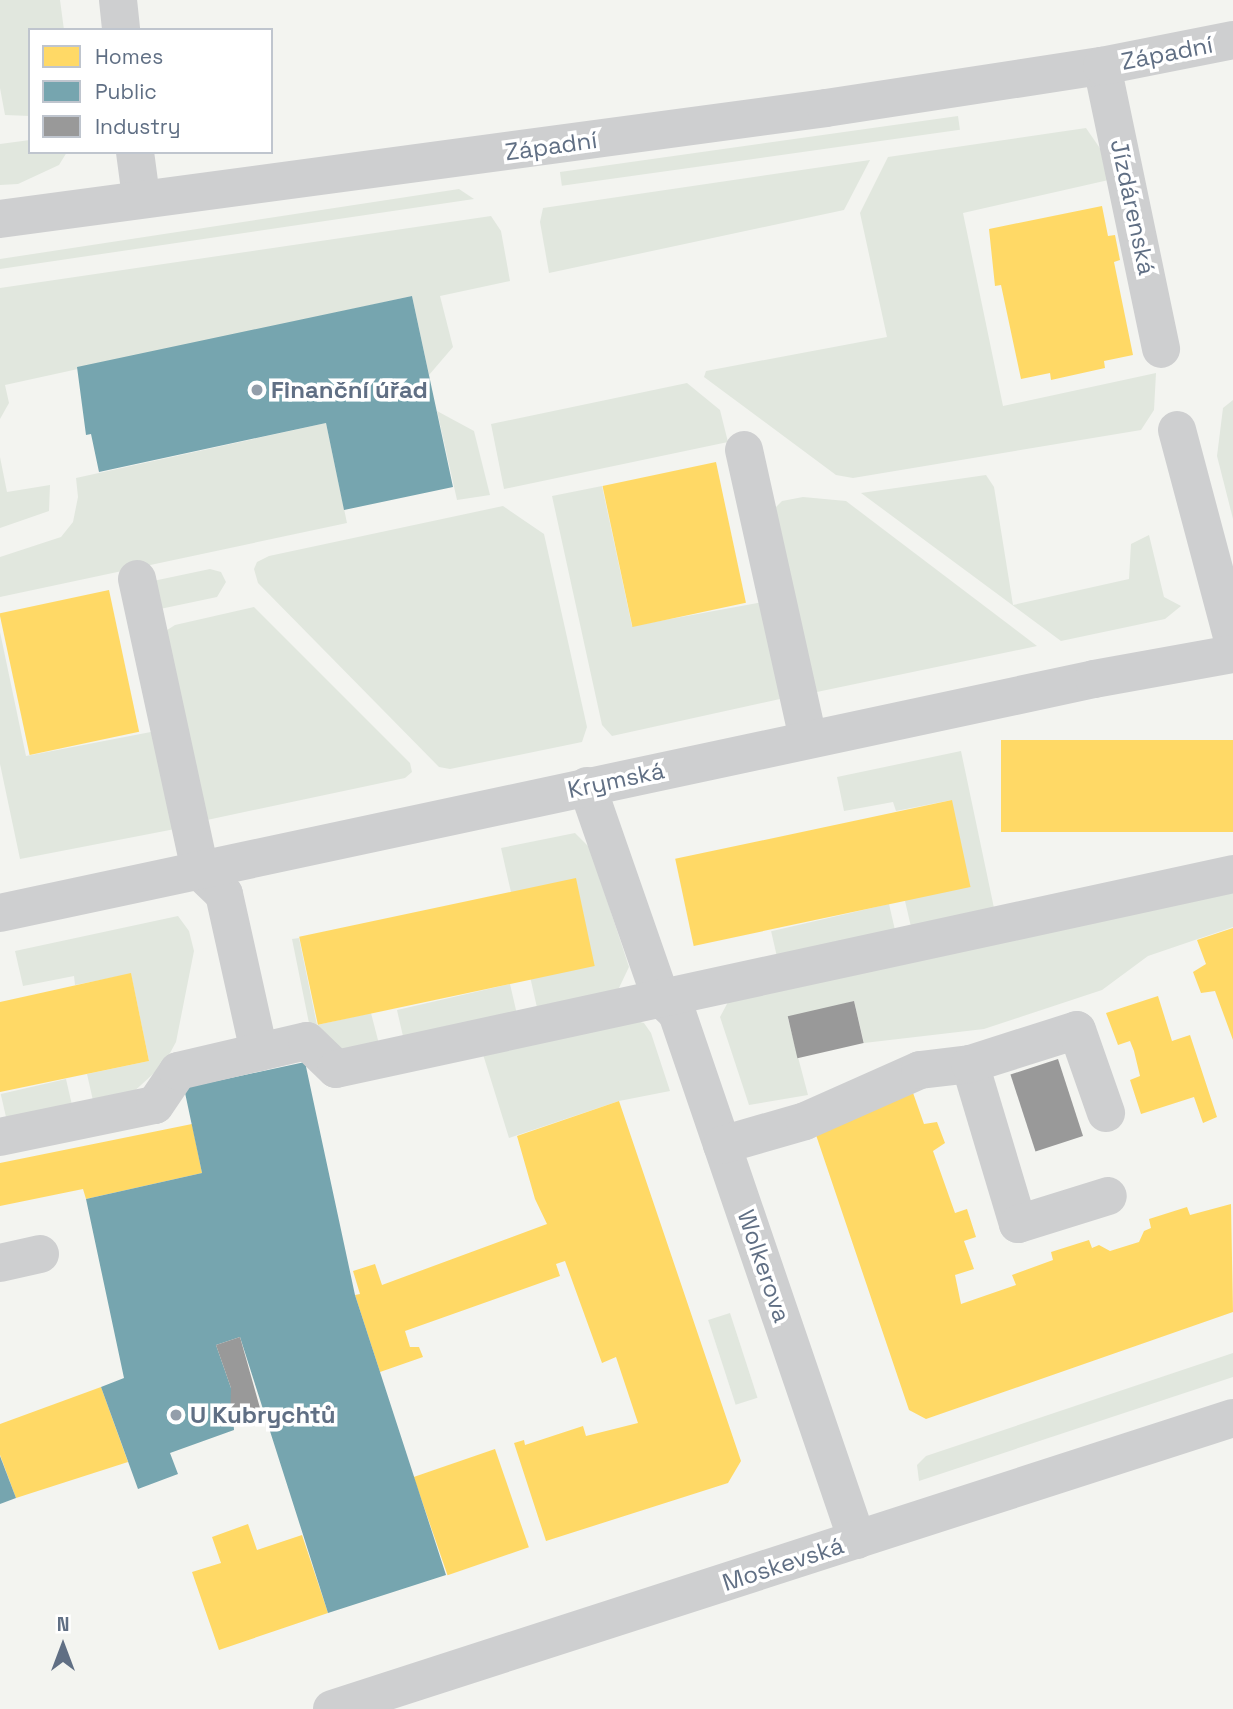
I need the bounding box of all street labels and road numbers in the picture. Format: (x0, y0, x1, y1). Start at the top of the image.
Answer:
street label: Západní (1119, 30, 1215, 76)
street label: Západní (503, 125, 599, 167)
street label: Jízdárenská (1105, 136, 1161, 278)
street label: Krymská (565, 756, 667, 804)
street label: Wolkerova (731, 1206, 797, 1326)
street label: Moskevská (719, 1531, 847, 1597)

